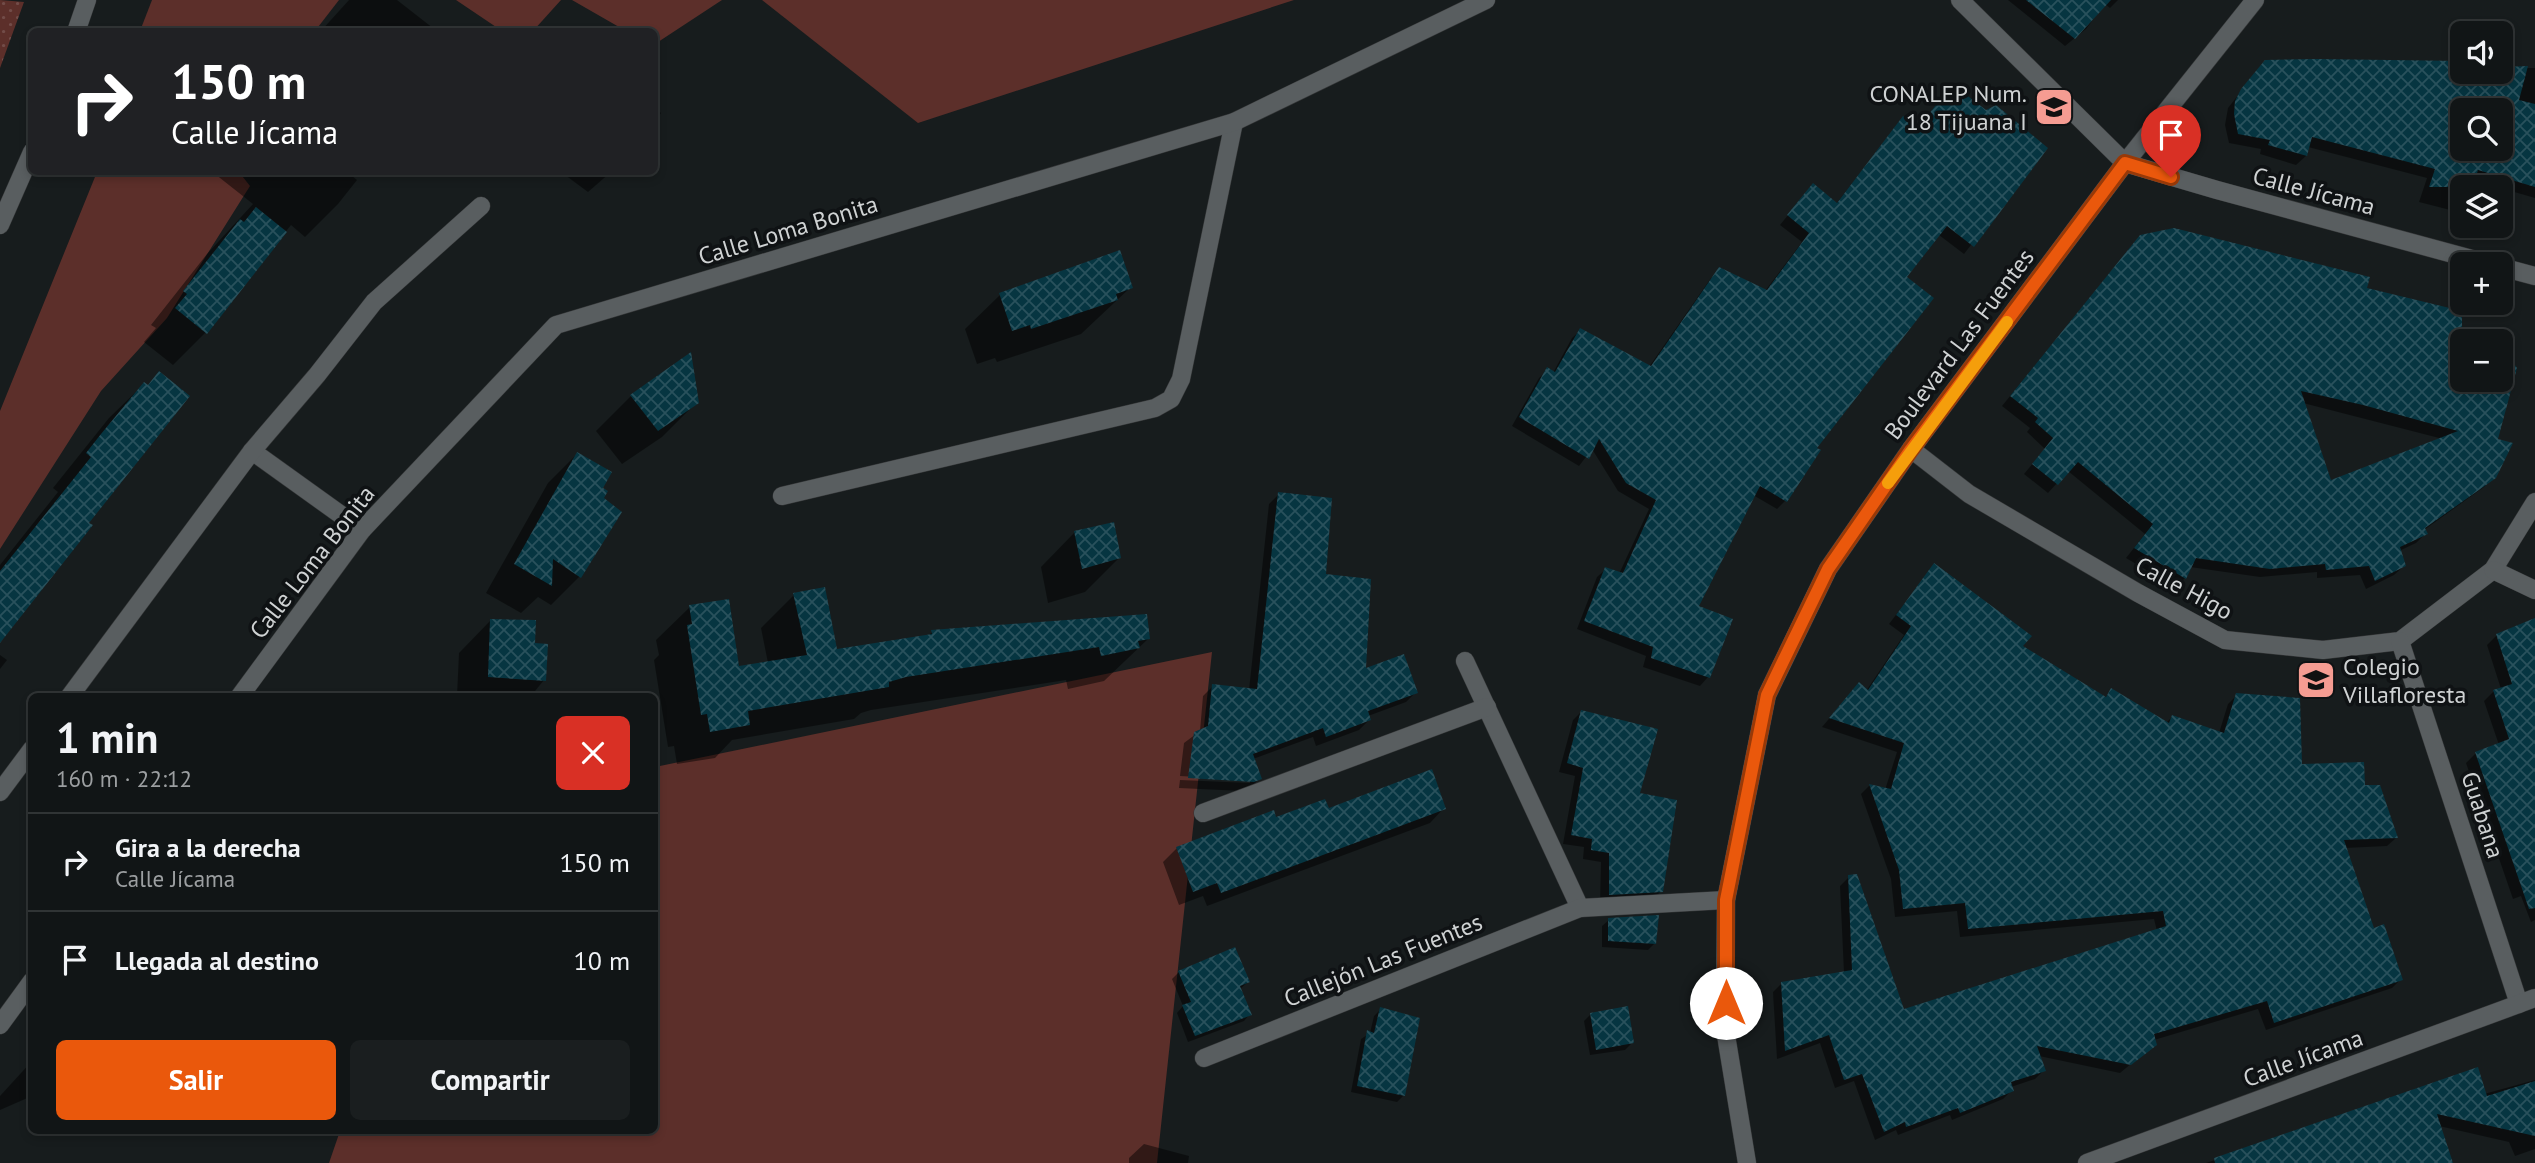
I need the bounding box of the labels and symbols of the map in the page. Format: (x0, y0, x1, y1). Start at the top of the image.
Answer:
place label: CONALEP Num. 18 Tijuana I (1869, 78, 2027, 137)
school or university icon: CONALEP Num. 18 Tijuana I (2033, 86, 2075, 128)
pin (2141, 105, 2201, 177)
street label: Calle Jícama (2249, 160, 2379, 222)
street label: Calle Loma Bonita (695, 188, 881, 272)
street label: Boulevard Las Fuentes (1877, 243, 2041, 445)
street label: Calle Loma Bonita (243, 479, 381, 645)
street label: Calle Higo (2130, 549, 2238, 627)
place label: Colegio Villafloresta (2342, 651, 2466, 710)
school or university icon: Colegio Villafloresta (2295, 659, 2337, 701)
street label: Guabana (2454, 768, 2512, 862)
street label: Callejón Las Fuentes (1279, 906, 1487, 1014)
position arrow (1689, 966, 1763, 1040)
street label: Calle Jícama (2239, 1022, 2367, 1094)

